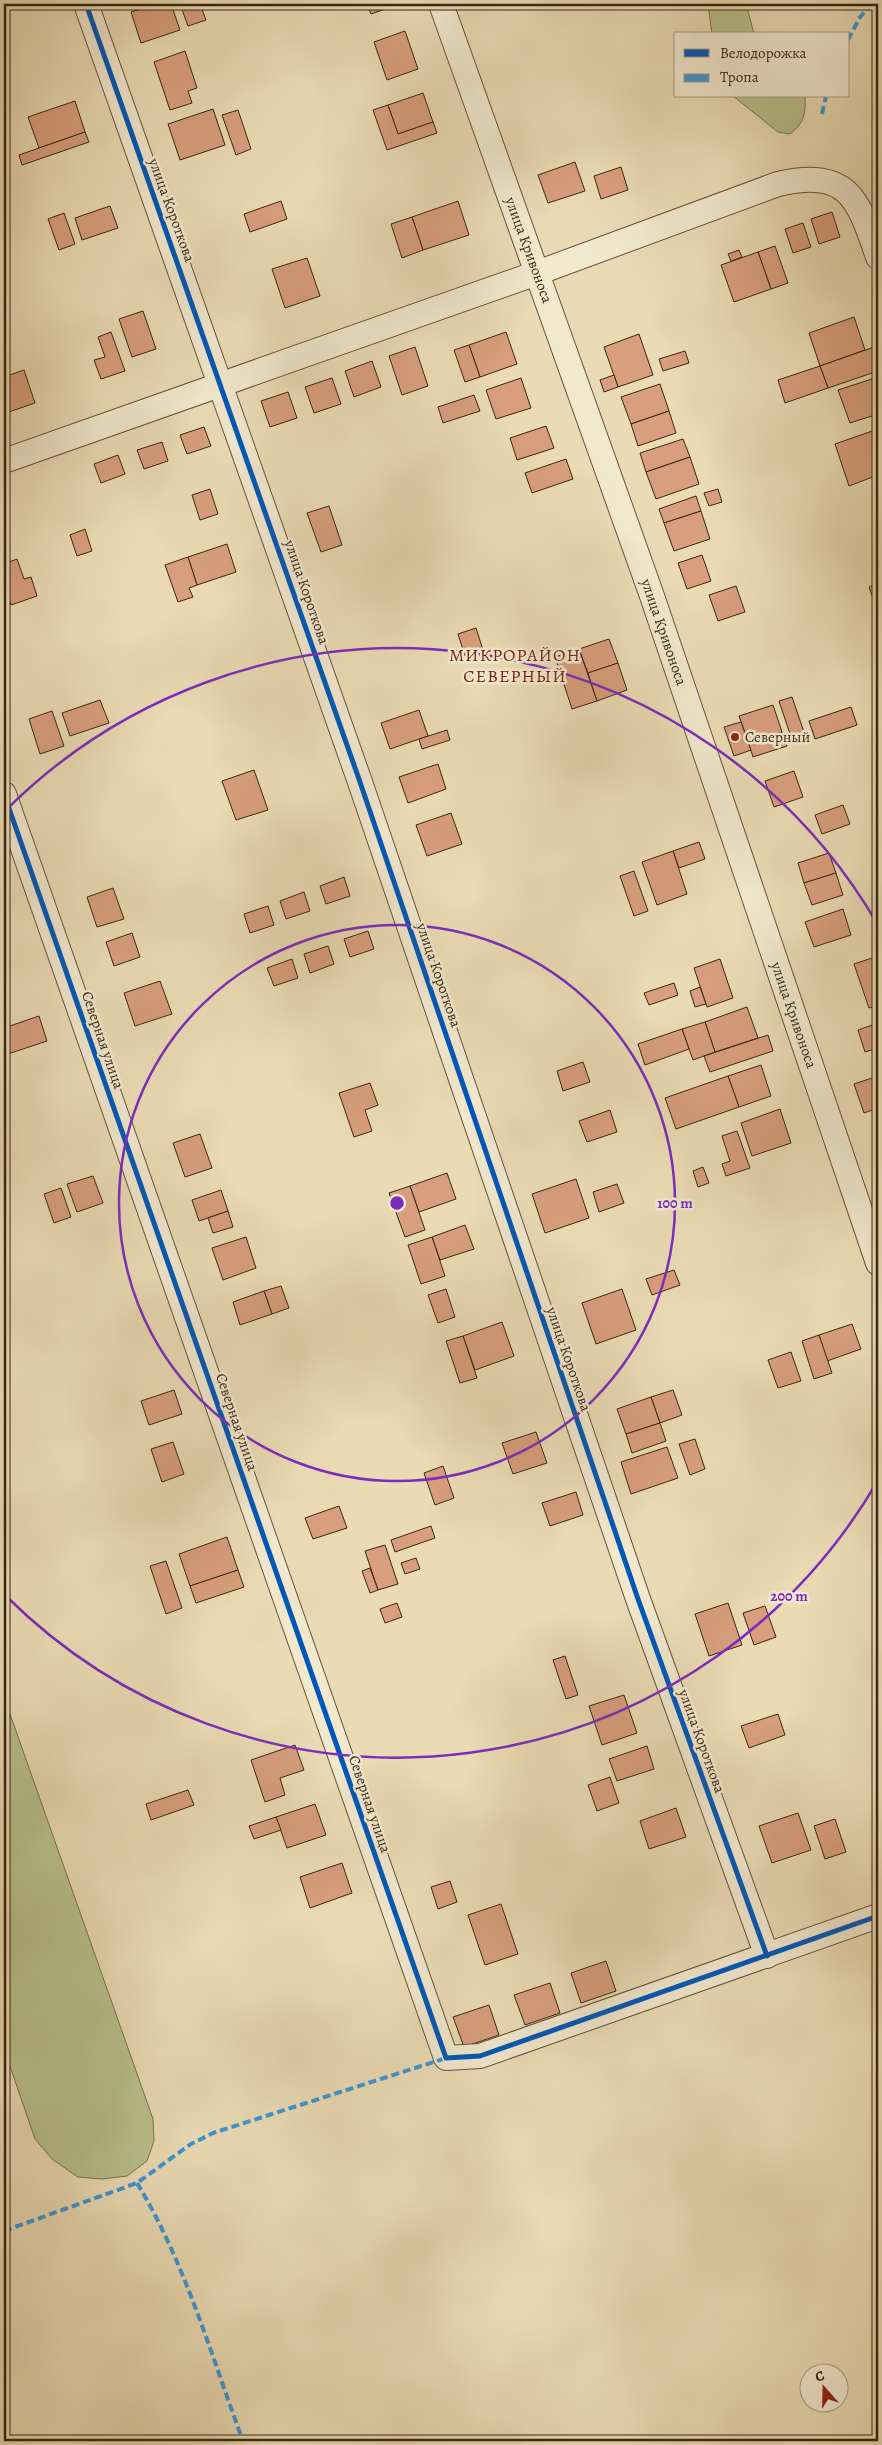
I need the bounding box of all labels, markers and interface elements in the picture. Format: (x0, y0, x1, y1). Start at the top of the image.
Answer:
legend (674, 32, 850, 98)
text: Велодорожка (720, 43, 807, 63)
text: Тропа (720, 67, 759, 87)
street label: улица Короткова (144, 154, 200, 265)
street label: улица Кривоноса (500, 193, 557, 306)
street label: улица Короткова (279, 536, 334, 647)
street label: улица Кривоноса (636, 575, 692, 688)
district label: МИКРОРАЙОН СЕВЕРНЫЙ (449, 643, 581, 688)
place label: Северный (745, 727, 811, 747)
marker: Северный (729, 731, 741, 743)
street label: улица Короткова (411, 919, 466, 1030)
street label: улица Кривоноса (766, 958, 822, 1071)
street label: Северная улица (77, 989, 129, 1092)
text: 100 m (657, 1193, 693, 1213)
centre of rings (388, 1194, 406, 1212)
street label: улица Короткова (541, 1303, 596, 1414)
street label: Северная улица (211, 1371, 263, 1474)
text: 200 m (770, 1586, 808, 1606)
street label: улица Короткова (674, 1685, 730, 1796)
street label: Северная улица (344, 1753, 396, 1856)
north arrow (800, 2362, 850, 2412)
text: С (812, 2366, 827, 2387)

